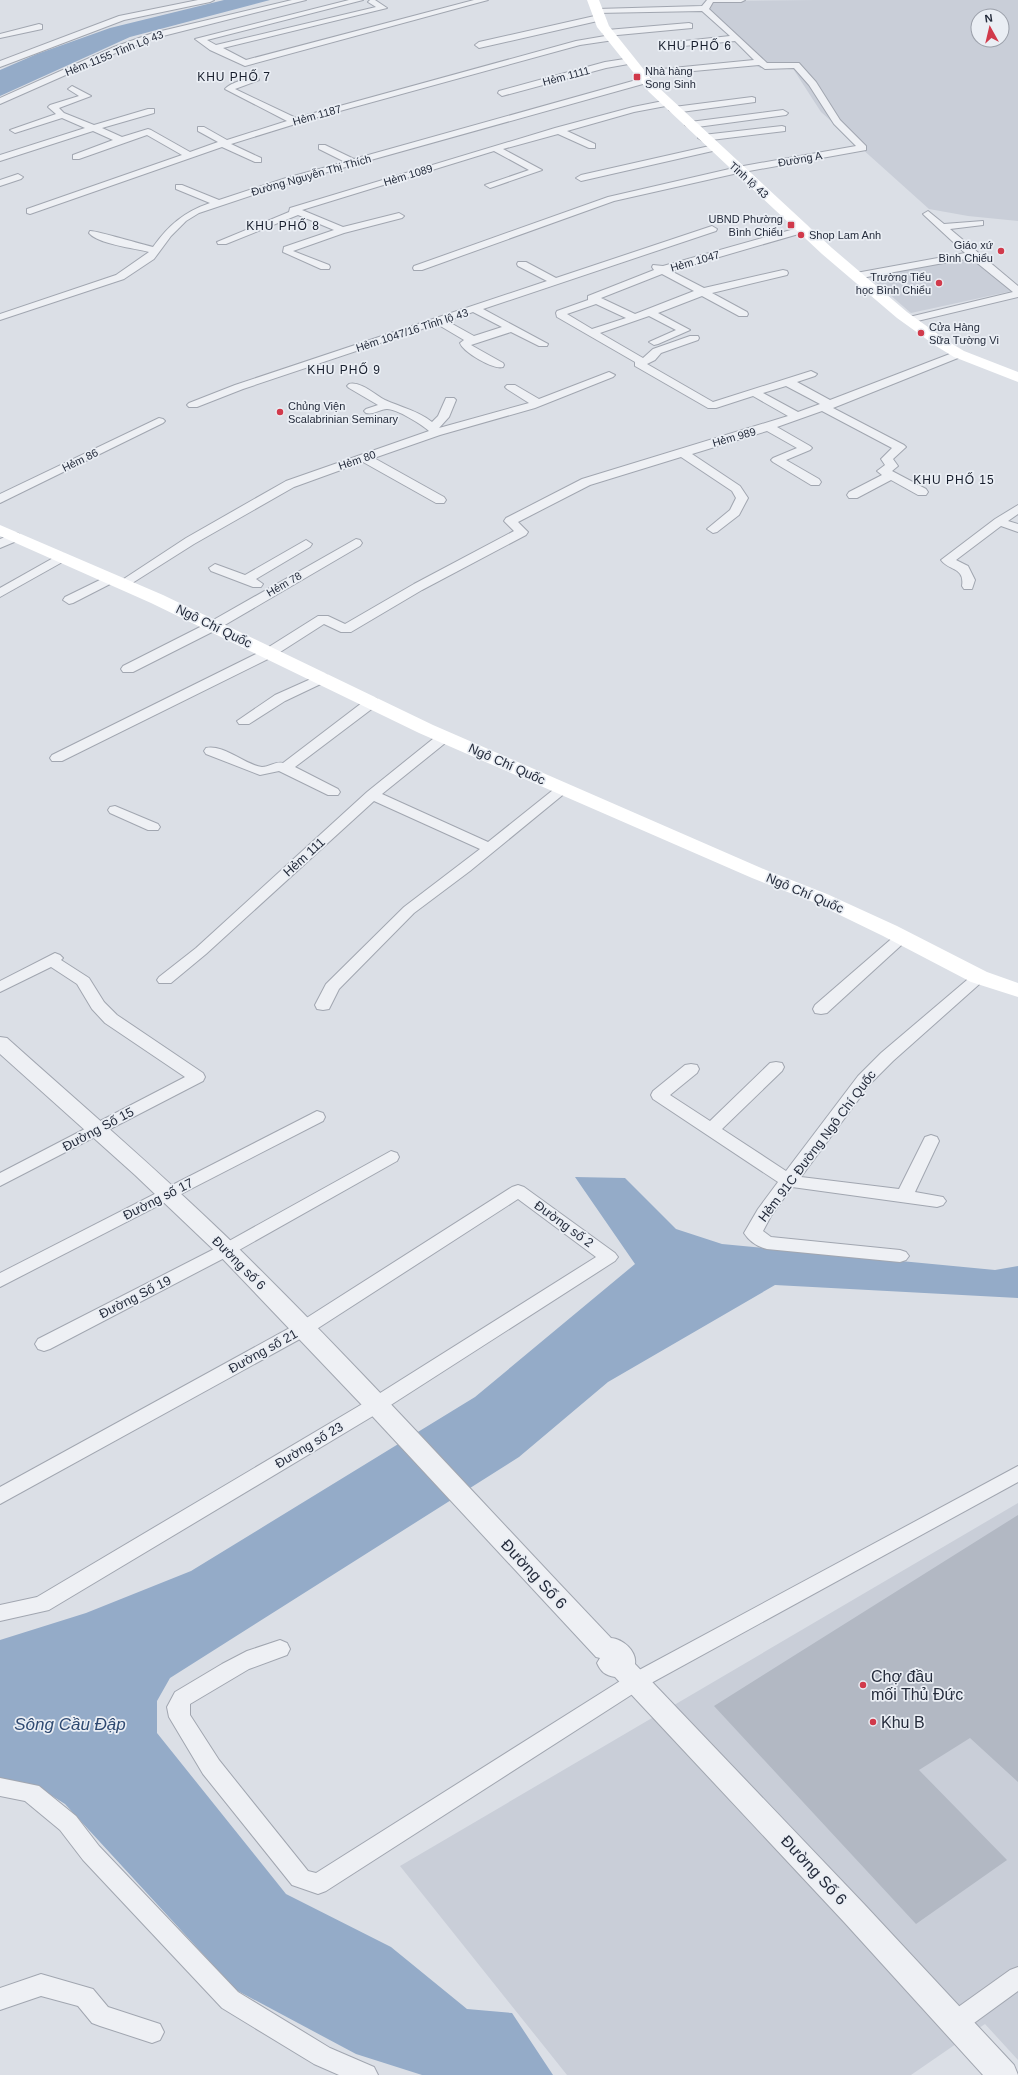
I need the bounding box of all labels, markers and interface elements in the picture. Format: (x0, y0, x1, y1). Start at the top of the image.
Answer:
north arrow (970, 8, 1010, 48)
text: N (984, 12, 993, 25)
street label: Hẻm 1155 Tỉnh Lộ 43 (63, 28, 165, 78)
district label: KHU PHỐ 6 (658, 38, 732, 53)
street label: Hẻm 1111 (541, 64, 591, 88)
place label: Nhà hàng Song Sinh (645, 65, 696, 90)
district label: KHU PHỐ 7 (197, 69, 271, 84)
marker: Nhà hàng Song Sinh (632, 72, 642, 82)
street label: Hẻm 1187 (291, 102, 343, 128)
street label: Đường A (777, 149, 824, 169)
street label: Đường Nguyễn Thị Thích (250, 152, 372, 198)
street label: Tỉnh lộ 43 (727, 159, 771, 201)
street label: Hẻm 1089 (382, 162, 434, 188)
place label: UBND Phường Bình Chiểu (709, 213, 783, 238)
district label: KHU PHỐ 8 (246, 218, 320, 233)
marker: UBND Phường Bình Chiểu (786, 220, 796, 230)
place label: Shop Lam Anh (809, 229, 881, 241)
marker: Shop Lam Anh (796, 230, 806, 240)
place label: Giáo xứ Bình Chiểu (939, 239, 994, 264)
marker: Giáo xứ Bình Chiểu (996, 246, 1006, 256)
street label: Hẻm 1047 (669, 248, 721, 274)
place label: Trường Tiểu học Bình Chiểu (856, 271, 931, 296)
marker: Trường Tiểu học Bình Chiểu (934, 278, 944, 288)
street label: Hẻm 1047/16 Tỉnh lộ 43 (354, 306, 470, 354)
place label: Cửa Hàng Sữa Tường Vi (929, 321, 999, 346)
marker: Cửa Hàng Sữa Tường Vi (916, 328, 926, 338)
district label: KHU PHỐ 9 (307, 362, 381, 377)
place label: Chủng Viện Scalabrinian Seminary (288, 400, 399, 425)
marker: Chủng Viện Scalabrinian Seminary (275, 407, 285, 417)
street label: Hẻm 989 (711, 425, 757, 449)
street label: Hẻm 86 (60, 446, 100, 474)
street label: Hẻm 80 (337, 448, 377, 472)
district label: KHU PHỐ 15 (913, 472, 995, 487)
street label: Hẻm 78 (264, 569, 304, 599)
street label: Ngô Chí Quốc (174, 601, 255, 651)
street label: Ngô Chí Quốc (466, 740, 548, 788)
street label: Hẻm 111 (280, 834, 328, 880)
street label: Ngô Chí Quốc (764, 870, 846, 916)
street label: Hẻm 91C Đường Ngô Chí Quốc (755, 1067, 879, 1225)
street label: Đường Số 15 (60, 1104, 136, 1154)
street label: Đường số 17 (121, 1175, 195, 1223)
street label: Đường số 2 (532, 1198, 596, 1250)
street label: Đường số 6 (209, 1233, 269, 1293)
street label: Đường Số 19 (97, 1272, 173, 1322)
street label: Đường số 21 (226, 1326, 300, 1376)
street label: Đường số 23 (272, 1419, 346, 1471)
street label: Đường Số 6 (498, 1536, 570, 1612)
place label: Chợ đầu mối Thủ Đức (871, 1668, 963, 1703)
marker: Chợ đầu mối Thủ Đức (858, 1680, 868, 1690)
place label: Khu B (881, 1714, 925, 1731)
water label: Sông Cầu Đập (14, 1715, 126, 1734)
marker: Khu B (868, 1717, 878, 1727)
street label: Đường Số 6 (778, 1832, 850, 1908)

